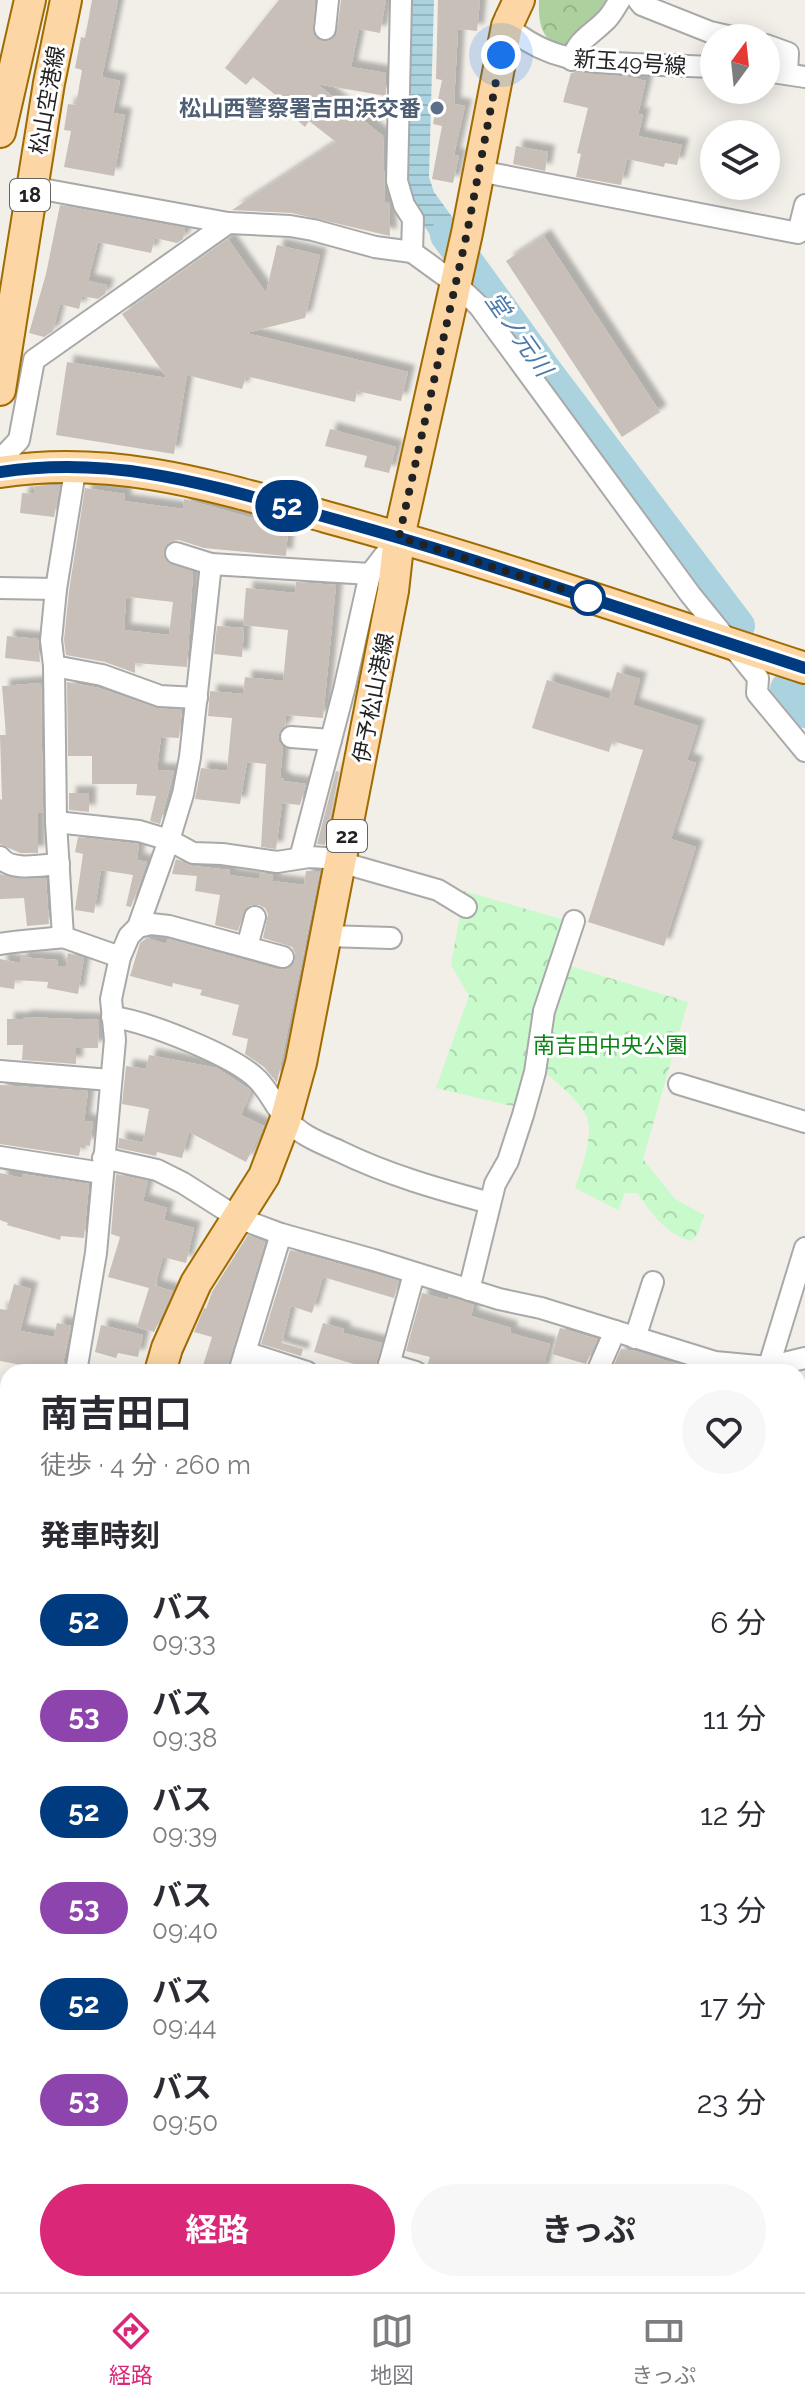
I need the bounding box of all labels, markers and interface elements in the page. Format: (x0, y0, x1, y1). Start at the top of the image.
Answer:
north arrow (700, 24, 780, 104)
map controls (700, 24, 780, 200)
your location (481, 35, 521, 75)
street label: 松山空港線 (25, 44, 69, 156)
street label: 新玉49号線 (573, 45, 687, 79)
place label: 松山西警察署吉田浜交番 (179, 95, 421, 121)
marker: 松山西警察署吉田浜交番 (428, 99, 446, 117)
button: layers (700, 120, 780, 200)
road number: 18 (10, 179, 50, 211)
water label: 堂ノ元川 (480, 286, 560, 384)
line badge: 52 (251, 480, 323, 532)
text: 52 (271, 489, 303, 522)
unlabelled marker (571, 581, 605, 615)
street label: 伊予松山港線 (348, 631, 398, 765)
road number: 22 (327, 820, 367, 852)
park label: 南吉田中央公園 (533, 1032, 687, 1058)
button: heart (682, 1390, 766, 1474)
text: 南吉田口 (40, 1391, 192, 1436)
text: 徒歩 · 4 分 · 260 m (40, 1450, 251, 1480)
text: 発車時刻 (40, 1518, 160, 1553)
text: バス (152, 1590, 212, 1625)
text: 52 (68, 1603, 100, 1636)
text: 6 分 (710, 1605, 766, 1640)
text: 09:33 (152, 1627, 216, 1657)
text: バス (152, 1686, 212, 1721)
text: 53 (68, 1699, 100, 1732)
text: 11 分 (703, 1701, 766, 1736)
text: 09:38 (152, 1723, 217, 1753)
text: バス (152, 1782, 212, 1817)
text: 52 (68, 1795, 100, 1828)
text: 12 分 (700, 1797, 766, 1832)
text: 09:39 (152, 1819, 217, 1849)
text: バス (152, 1878, 212, 1913)
text: 53 (68, 1891, 100, 1924)
text: 13 分 (699, 1893, 766, 1928)
text: 09:40 (152, 1915, 218, 1945)
text: バス (152, 1974, 212, 2009)
text: 52 (68, 1987, 100, 2020)
text: 17 分 (700, 1989, 766, 2024)
text: 09:44 (152, 2011, 216, 2041)
text: バス (152, 2070, 212, 2105)
text: 53 (68, 2083, 100, 2116)
text: 23 分 (697, 2085, 766, 2120)
text: 09:50 (152, 2107, 218, 2137)
button: 経路 (40, 2184, 395, 2276)
button: きっぷ (411, 2184, 766, 2276)
tab: 経路 (109, 2309, 153, 2389)
tab: 地図 (370, 2309, 414, 2389)
tab: きっぷ (631, 2309, 696, 2389)

